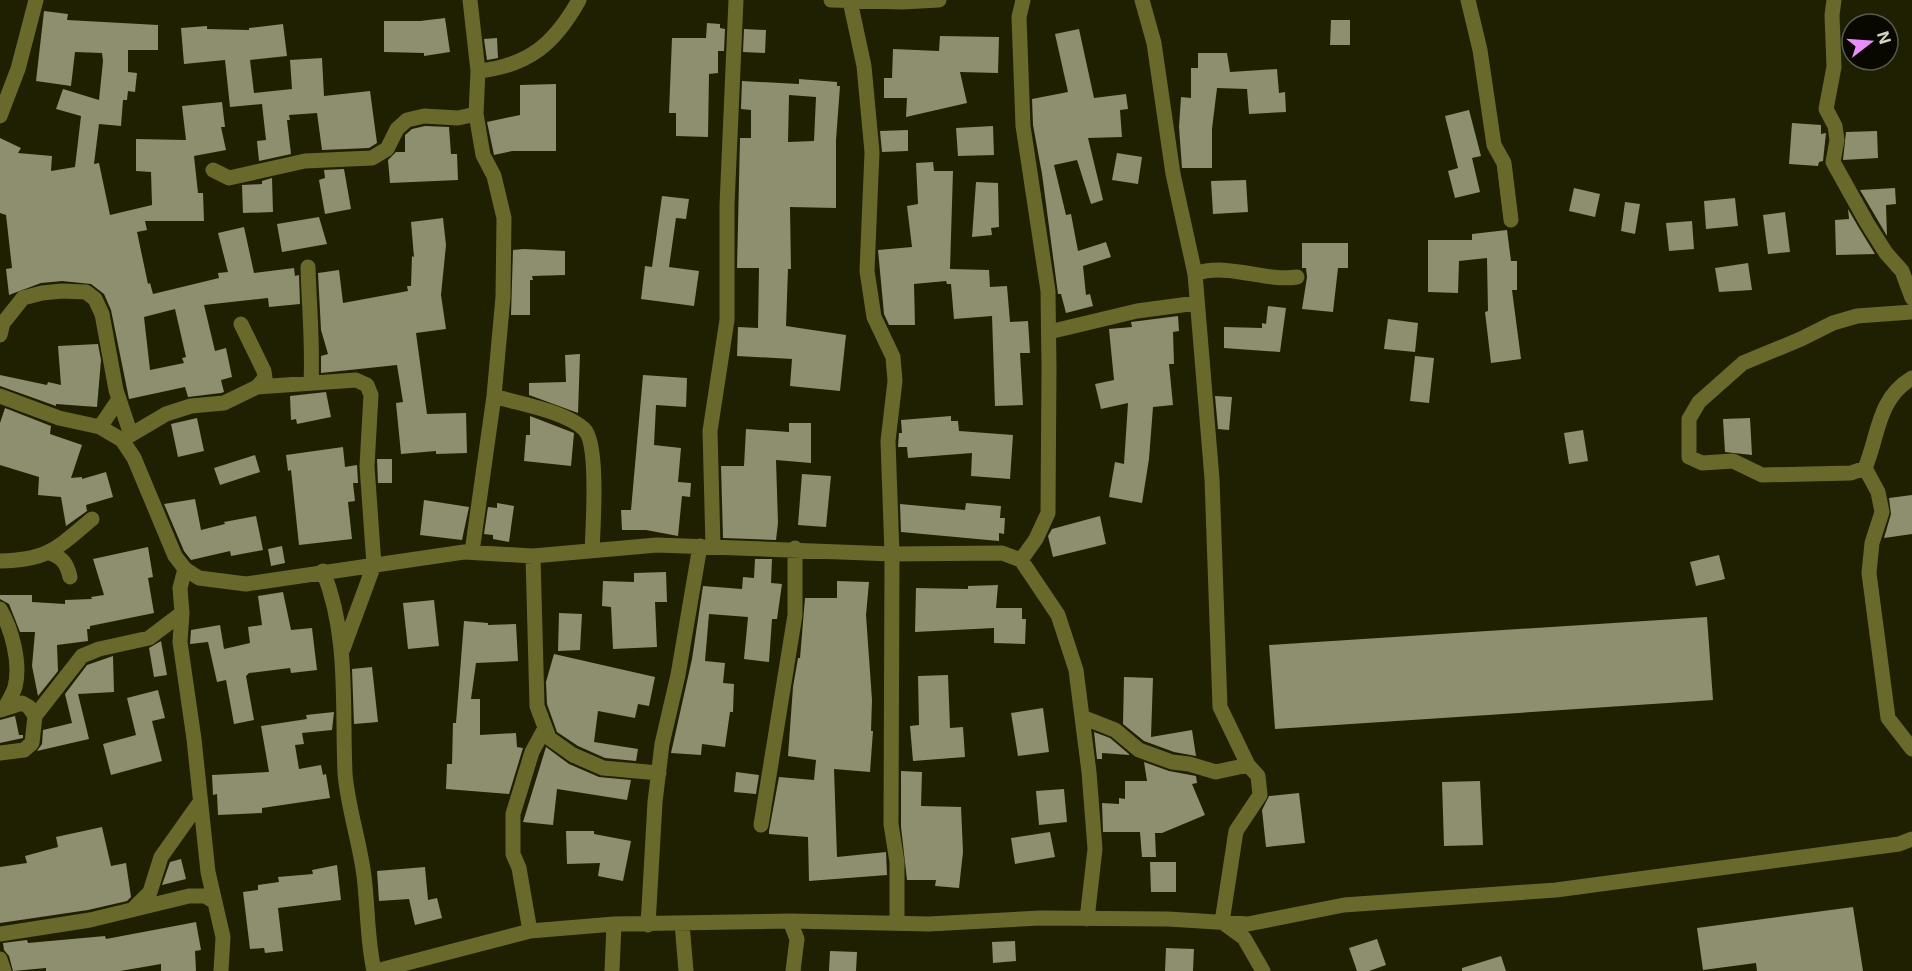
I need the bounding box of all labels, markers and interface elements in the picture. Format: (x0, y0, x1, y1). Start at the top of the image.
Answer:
north arrow (1840, 12, 1900, 72)
text: N (1873, 29, 1896, 46)

